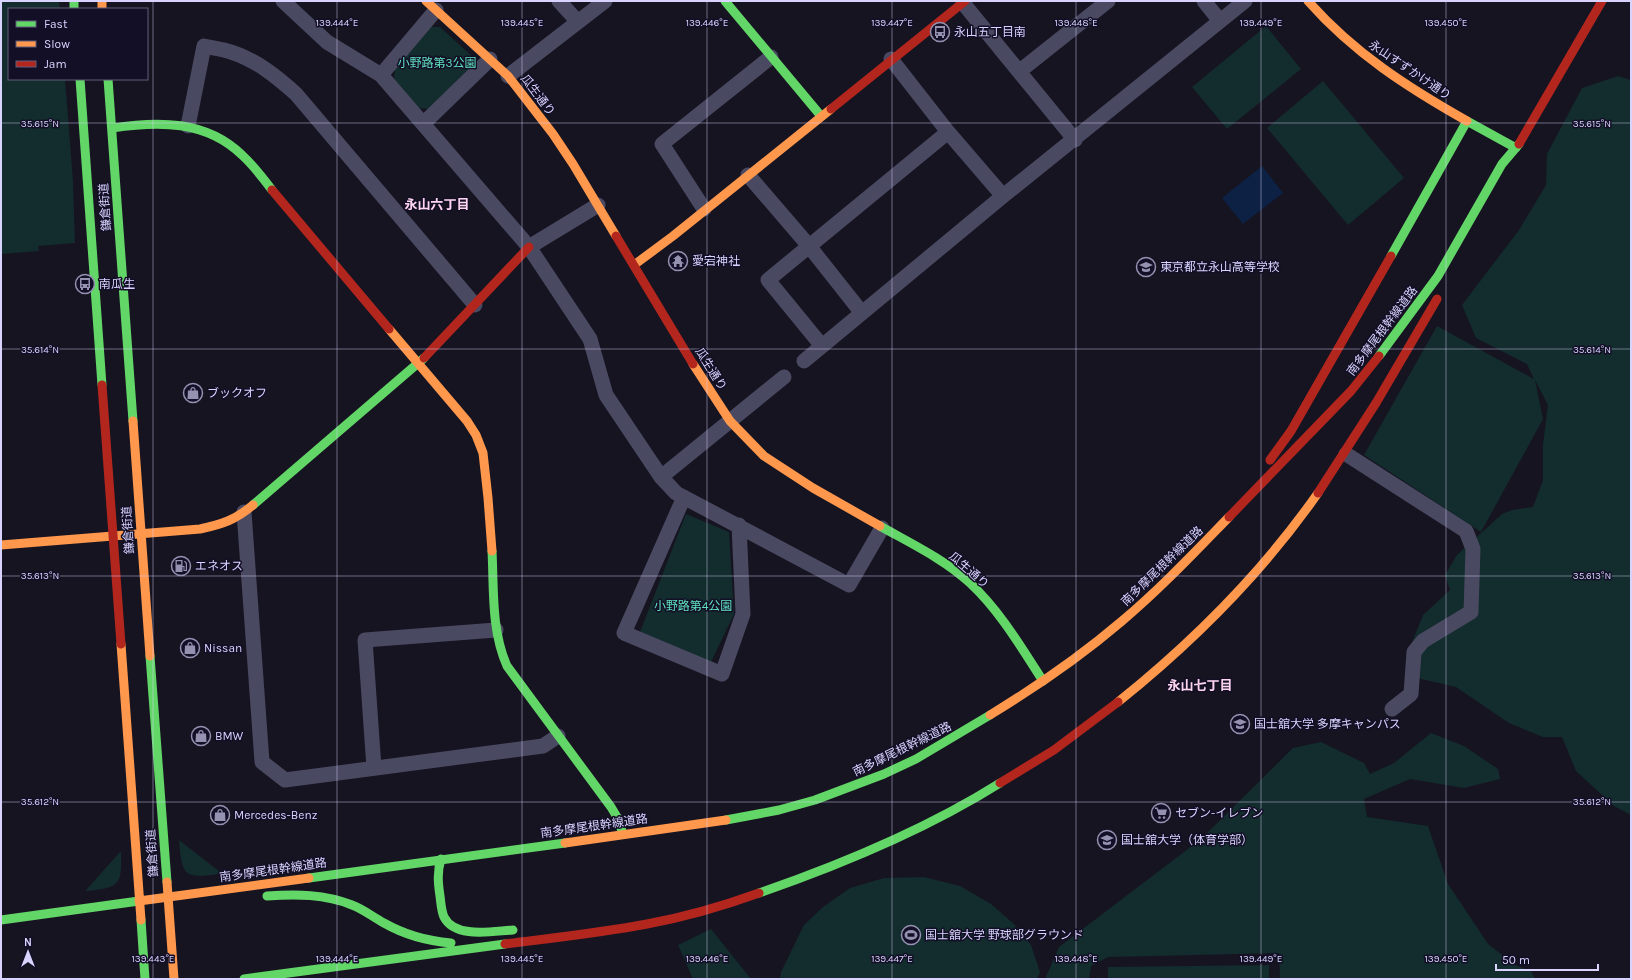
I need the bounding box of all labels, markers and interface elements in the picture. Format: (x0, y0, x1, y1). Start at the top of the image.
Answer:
legend (8, 8, 148, 80)
text: Fast (44, 17, 68, 31)
text: 139.444°E (316, 17, 358, 29)
text: 139.445°E (501, 17, 543, 29)
text: 139.446°E (686, 17, 728, 29)
text: 139.447°E (871, 17, 913, 29)
text: 139.448°E (1054, 17, 1098, 29)
text: 139.449°E (1240, 17, 1282, 29)
text: 139.450°E (1425, 17, 1468, 29)
bus stop icon: 永山五丁目南 (929, 21, 951, 43)
place label: 永山五丁目南 (954, 25, 1026, 39)
text: Slow (44, 37, 70, 51)
street label: 永山すずかけ通り (1366, 37, 1454, 103)
park label: 小野路第3公園 (397, 56, 477, 70)
text: Jam (44, 57, 67, 71)
street label: 瓜生通り (518, 72, 558, 118)
text: 35.615°N (21, 118, 59, 130)
text: 35.615°N (1573, 118, 1611, 130)
street label: 鎌倉街道 (96, 183, 114, 231)
district label: 永山六丁目 (404, 197, 470, 212)
temple icon: 愛宕神社 (667, 250, 689, 272)
place label: 愛宕神社 (692, 254, 740, 268)
school or university icon: 東京都立永山高等学校 (1135, 256, 1157, 278)
place label: 東京都立永山高等学校 (1160, 260, 1280, 274)
bus stop icon: 南瓜生 (74, 273, 96, 295)
place label: 南瓜生 (99, 277, 135, 291)
street label: 南多摩尾根幹線道路 (1344, 284, 1420, 378)
text: 35.614°N (21, 344, 59, 356)
text: 35.614°N (1573, 344, 1611, 356)
street label: 瓜生通り (692, 345, 730, 393)
shop icon: ブックオフ (182, 382, 204, 404)
place label: ブックオフ (207, 386, 267, 400)
street label: 鎌倉街道 (119, 506, 137, 554)
street label: 南多摩尾根幹線道路 (1118, 523, 1206, 609)
street label: 瓜生通り (946, 549, 992, 591)
fuel station icon: エネオス (170, 555, 192, 577)
place label: エネオス (195, 559, 243, 573)
text: 35.613°N (21, 570, 59, 582)
text: 35.613°N (1573, 570, 1611, 582)
park label: 小野路第4公園 (654, 599, 732, 613)
shop icon: Nissan (179, 637, 201, 659)
place label: Nissan (204, 641, 242, 655)
district label: 永山七丁目 (1167, 678, 1233, 693)
school or university icon: 国士舘大学 多摩キャンパス (1229, 713, 1251, 735)
place label: 国士舘大学 多摩キャンパス (1254, 717, 1401, 731)
street label: 南多摩尾根幹線道路 (850, 719, 954, 779)
shop icon: BMW (190, 725, 212, 747)
place label: BMW (215, 729, 244, 743)
text: 35.612°N (21, 796, 59, 808)
text: 35.612°N (1573, 796, 1611, 808)
supermarket icon: セブン-イレブン (1150, 802, 1172, 824)
shop icon: Mercedes-Benz (209, 804, 231, 826)
place label: セブン-イレブン (1175, 806, 1263, 820)
place label: Mercedes-Benz (234, 808, 318, 822)
street label: 南多摩尾根幹線道路 (540, 812, 648, 840)
street label: 鎌倉街道 (143, 829, 161, 877)
school or university icon: 国士舘大学（体育学部） (1096, 829, 1118, 851)
place label: 国士舘大学（体育学部） (1121, 833, 1253, 847)
street label: 南多摩尾根幹線道路 (219, 856, 327, 884)
sports icon: 国士舘大学 野球部グラウンド (900, 924, 922, 946)
place label: 国士舘大学 野球部グラウンド (925, 928, 1084, 942)
north arrow (8, 932, 48, 972)
text: N (24, 936, 32, 949)
scale bar (1496, 946, 1598, 972)
text: 139.443°E (132, 953, 174, 965)
text: 139.444°E (316, 953, 358, 965)
text: 139.445°E (501, 953, 543, 965)
text: 139.446°E (686, 953, 728, 965)
text: 139.447°E (871, 953, 913, 965)
text: 139.448°E (1054, 953, 1098, 965)
text: 139.449°E (1240, 953, 1282, 965)
text: 139.450°E (1425, 953, 1468, 965)
text: 50 m (1502, 953, 1530, 967)

